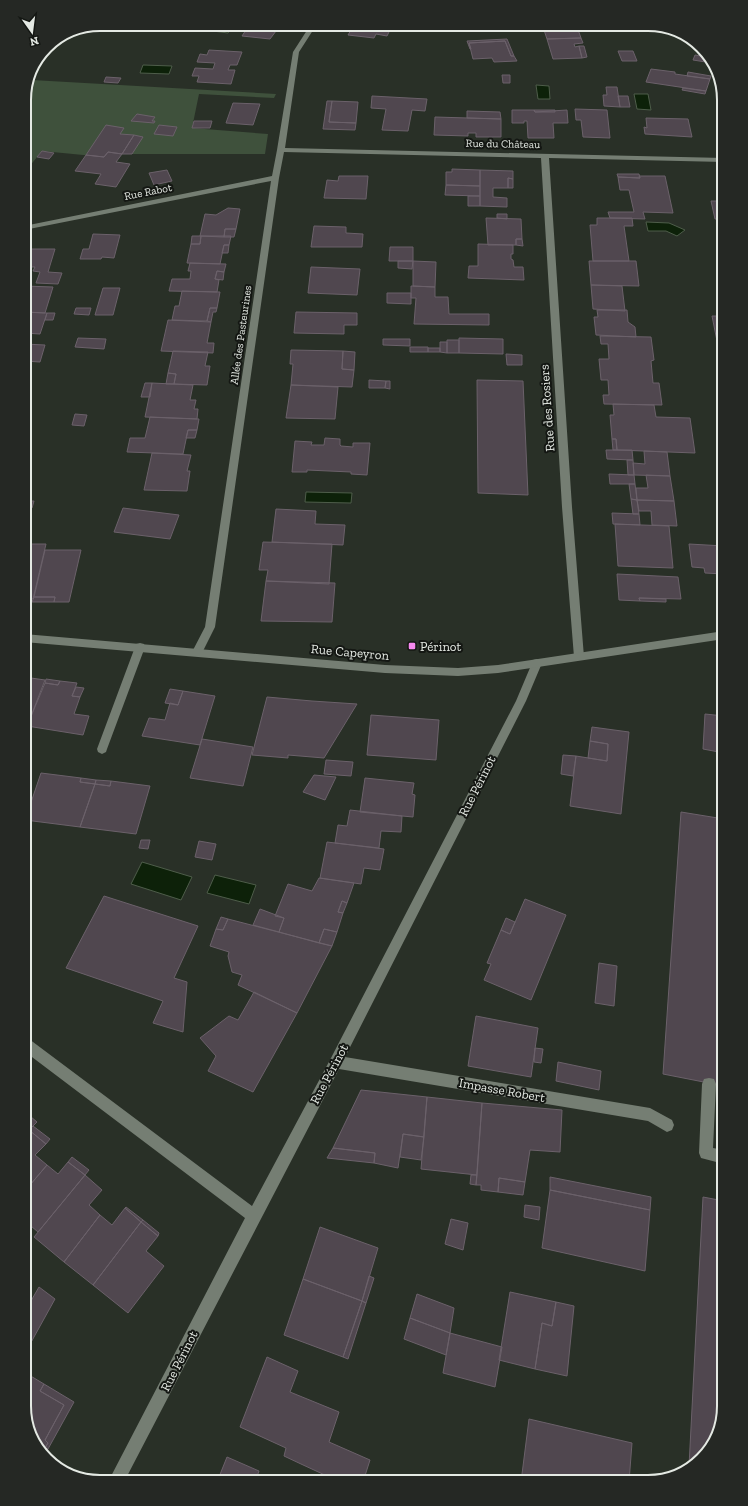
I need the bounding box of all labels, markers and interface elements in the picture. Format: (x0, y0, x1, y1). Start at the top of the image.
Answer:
north arrow (12, 12, 52, 52)
text: N (28, 34, 40, 49)
street label: Rue du Château (466, 137, 540, 151)
street label: Rue Rabot (123, 181, 174, 203)
street label: Allée des Pasteurines (228, 284, 254, 385)
street label: Rue des Rosiers (536, 364, 558, 452)
place label: Périnot (420, 639, 462, 654)
street label: Rue Capeyron (310, 641, 390, 663)
marker: Périnot (407, 641, 417, 651)
street label: Rue Périnot (455, 753, 499, 819)
street label: Rue Périnot (307, 1041, 351, 1107)
street label: Impasse Robert (458, 1075, 546, 1105)
street label: Rue Périnot (157, 1328, 201, 1394)

